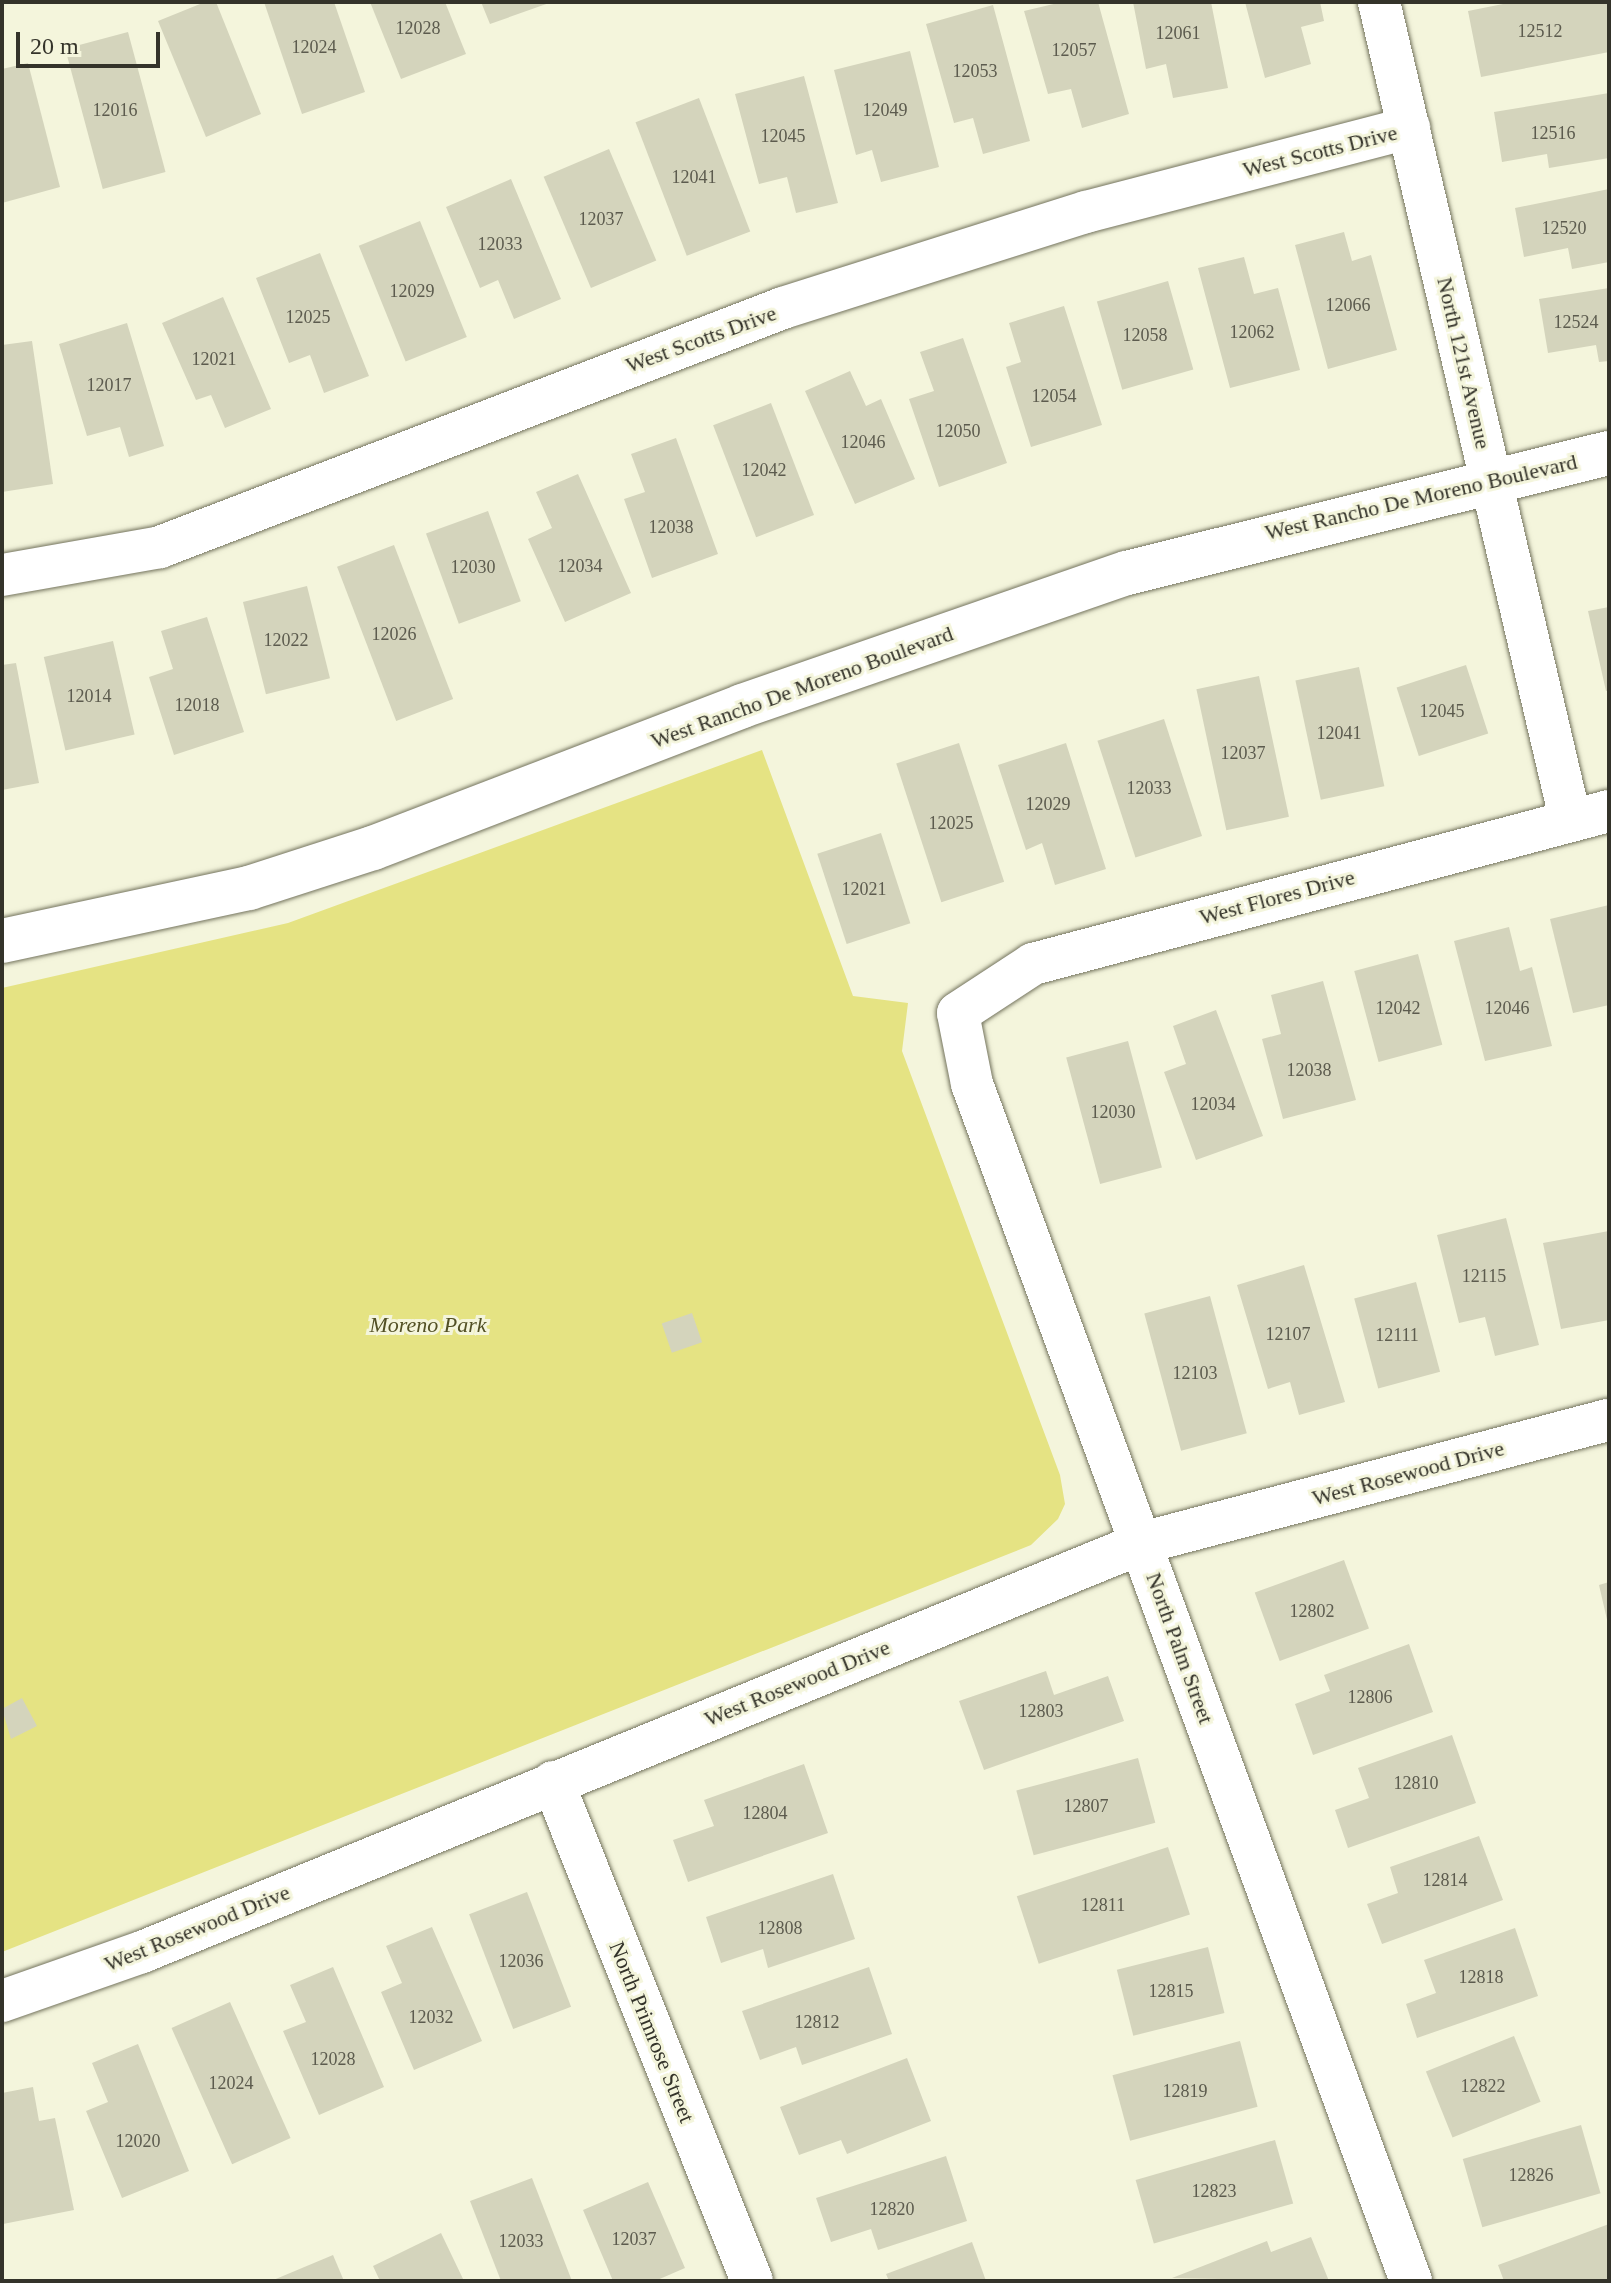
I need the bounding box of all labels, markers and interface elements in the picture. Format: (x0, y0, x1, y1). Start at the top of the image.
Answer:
scale bar (20, 16, 164, 66)
house number: 12028 (396, 17, 440, 39)
house number: 12512 (1518, 20, 1562, 42)
house number: 12061 (1156, 22, 1200, 44)
text: 20 m (30, 33, 79, 59)
house number: 12024 (292, 36, 336, 58)
house number: 12057 (1052, 39, 1096, 61)
house number: 12053 (952, 60, 998, 82)
house number: 12016 (92, 99, 138, 121)
house number: 12049 (862, 99, 908, 121)
street label: West Scotts Drive (1240, 119, 1400, 183)
house number: 12516 (1530, 122, 1576, 144)
house number: 12045 (760, 125, 806, 147)
house number: 12041 (672, 166, 716, 188)
house number: 12037 (578, 208, 624, 230)
house number: 12520 (1542, 217, 1586, 239)
house number: 12033 (478, 233, 522, 255)
street label: North 121st Avenue (1431, 274, 1497, 452)
house number: 12029 (390, 280, 434, 302)
house number: 12066 (1326, 294, 1370, 316)
street label: West Scotts Drive (622, 300, 780, 378)
house number: 12025 (286, 306, 330, 328)
house number: 12524 (1554, 311, 1598, 333)
house number: 12062 (1230, 321, 1274, 343)
house number: 12058 (1122, 324, 1168, 346)
house number: 12021 (192, 348, 236, 370)
house number: 12017 (86, 374, 132, 396)
house number: 12054 (1032, 385, 1076, 407)
house number: 12050 (936, 420, 980, 442)
house number: 12046 (840, 431, 886, 453)
street label: West Rancho De Moreno Boulevard (1262, 448, 1580, 546)
house number: 12042 (742, 459, 786, 481)
house number: 12038 (648, 516, 694, 538)
house number: 12034 (558, 555, 602, 577)
house number: 12030 (450, 556, 496, 578)
street label: West Rancho De Moreno Boulevard (647, 620, 957, 754)
house number: 12026 (372, 623, 416, 645)
house number: 12022 (264, 629, 308, 651)
house number: 12014 (66, 685, 112, 707)
house number: 12018 (174, 694, 220, 716)
house number: 12045 (1420, 700, 1464, 722)
house number: 12041 (1316, 722, 1362, 744)
house number: 12037 (1220, 742, 1266, 764)
house number: 12033 (1126, 777, 1172, 799)
house number: 12029 (1026, 793, 1070, 815)
house number: 12025 (928, 812, 974, 834)
street label: West Flores Drive (1197, 864, 1357, 930)
house number: 12021 (842, 878, 886, 900)
house number: 12042 (1376, 997, 1420, 1019)
house number: 12046 (1484, 997, 1530, 1019)
house number: 12038 (1286, 1059, 1332, 1081)
house number: 12034 (1190, 1093, 1236, 1115)
house number: 12030 (1090, 1101, 1136, 1123)
house number: 12115 (1462, 1265, 1506, 1287)
park label: Moreno Park (369, 1312, 487, 1338)
house number: 12107 (1266, 1323, 1310, 1345)
house number: 12111 (1375, 1324, 1419, 1346)
house number: 12103 (1172, 1362, 1218, 1384)
street label: West Rosewood Drive (1309, 1435, 1507, 1511)
street label: North Palm Street (1140, 1569, 1220, 1727)
house number: 12802 (1290, 1600, 1334, 1622)
street label: West Rosewood Drive (701, 1634, 893, 1732)
house number: 12806 (1348, 1686, 1392, 1708)
house number: 12803 (1018, 1700, 1064, 1722)
house number: 12810 (1394, 1772, 1438, 1794)
house number: 12807 (1064, 1795, 1108, 1817)
house number: 12804 (742, 1802, 788, 1824)
house number: 12814 (1422, 1869, 1468, 1891)
street label: West Rosewood Drive (101, 1879, 293, 1977)
house number: 12811 (1081, 1894, 1125, 1916)
house number: 12808 (758, 1917, 802, 1939)
street label: North Primrose Street (604, 1938, 700, 2126)
house number: 12036 (498, 1950, 544, 1972)
house number: 12818 (1458, 1966, 1504, 1988)
house number: 12815 (1148, 1980, 1194, 2002)
house number: 12032 (408, 2006, 454, 2028)
house number: 12812 (794, 2011, 840, 2033)
house number: 12028 (310, 2048, 356, 2070)
house number: 12024 (208, 2072, 254, 2094)
house number: 12822 (1460, 2075, 1506, 2097)
house number: 12819 (1162, 2080, 1208, 2102)
house number: 12020 (116, 2130, 160, 2152)
house number: 12826 (1508, 2164, 1554, 2186)
house number: 12823 (1192, 2180, 1236, 2202)
house number: 12820 (870, 2198, 914, 2220)
house number: 12037 (612, 2228, 656, 2250)
house number: 12033 (498, 2230, 544, 2252)

